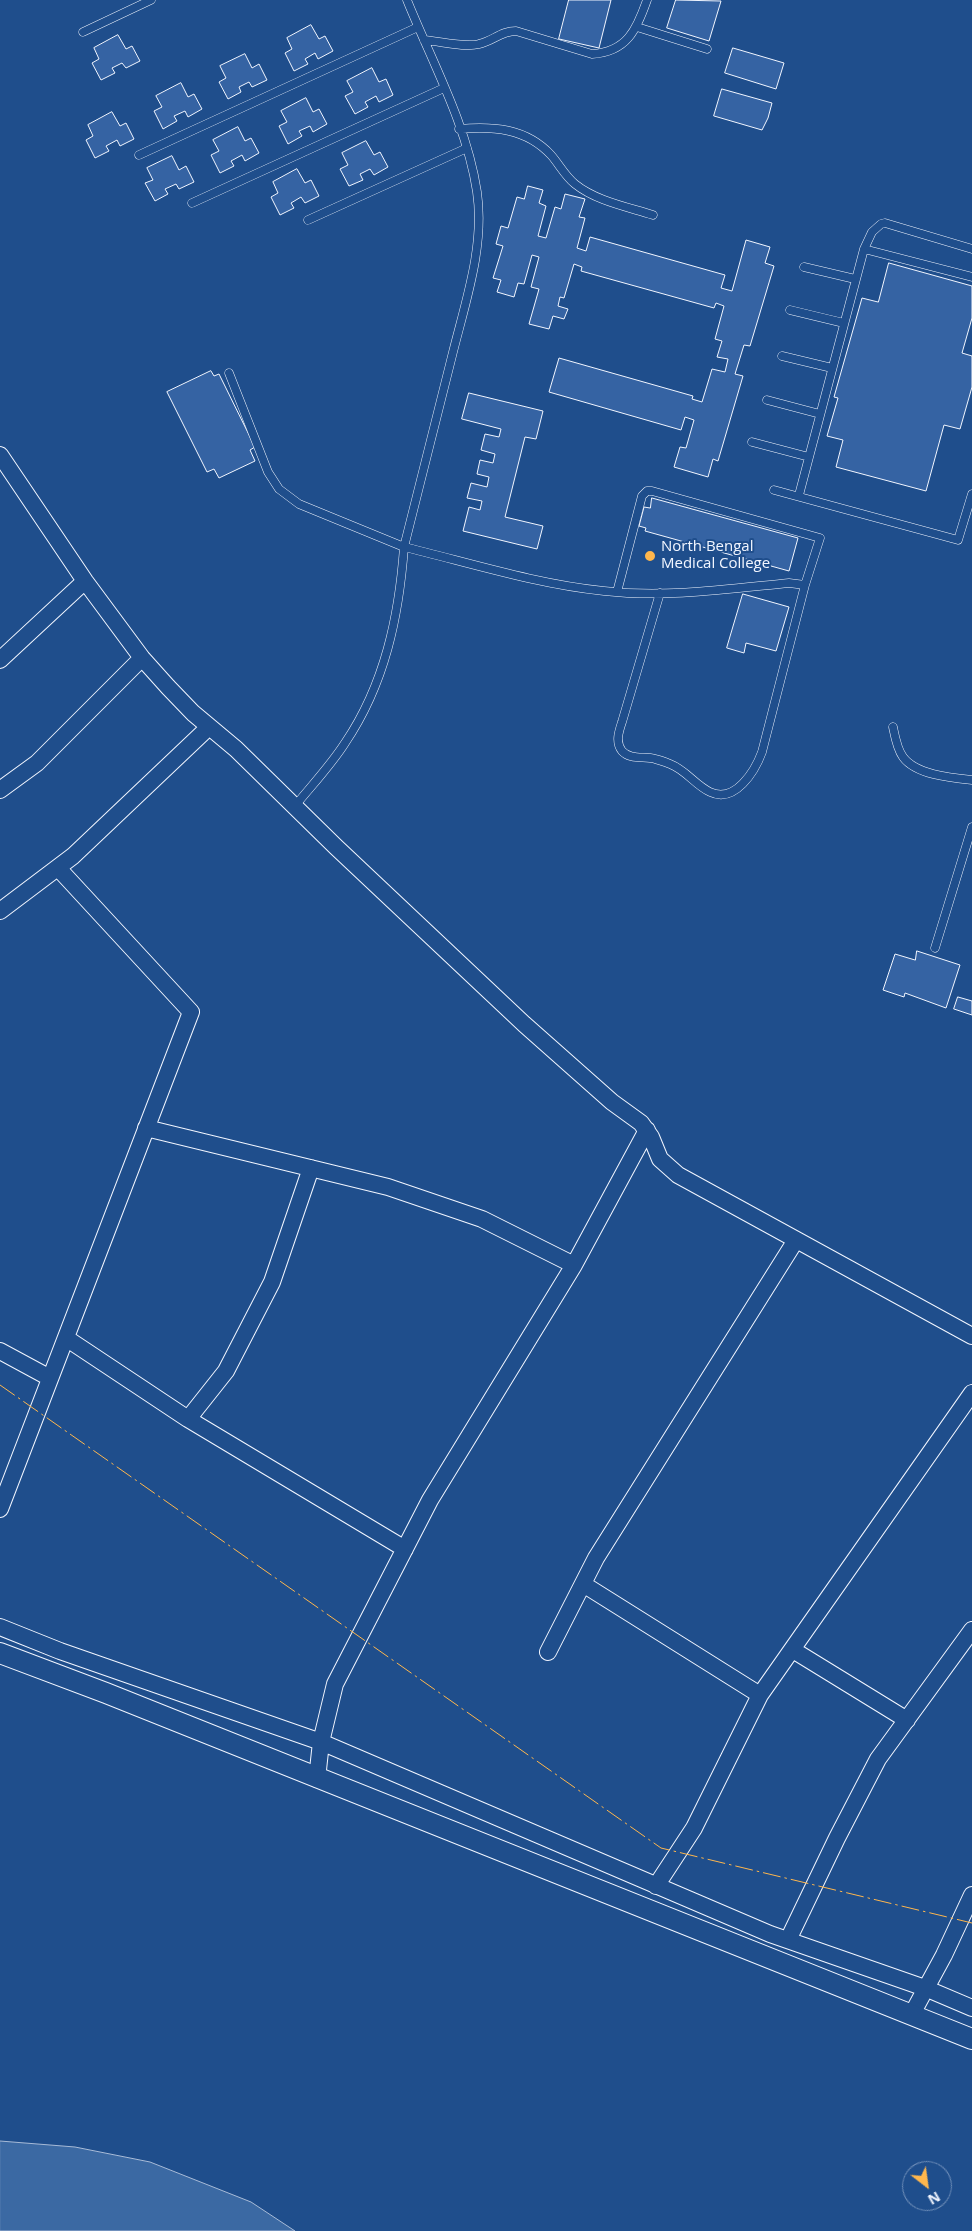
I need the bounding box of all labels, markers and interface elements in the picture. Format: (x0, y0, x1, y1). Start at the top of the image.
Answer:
place label: North Bengal Medical College (661, 538, 770, 573)
marker: North Bengal Medical College (643, 549, 657, 563)
north arrow (902, 2161, 952, 2211)
text: N (925, 2187, 944, 2210)

